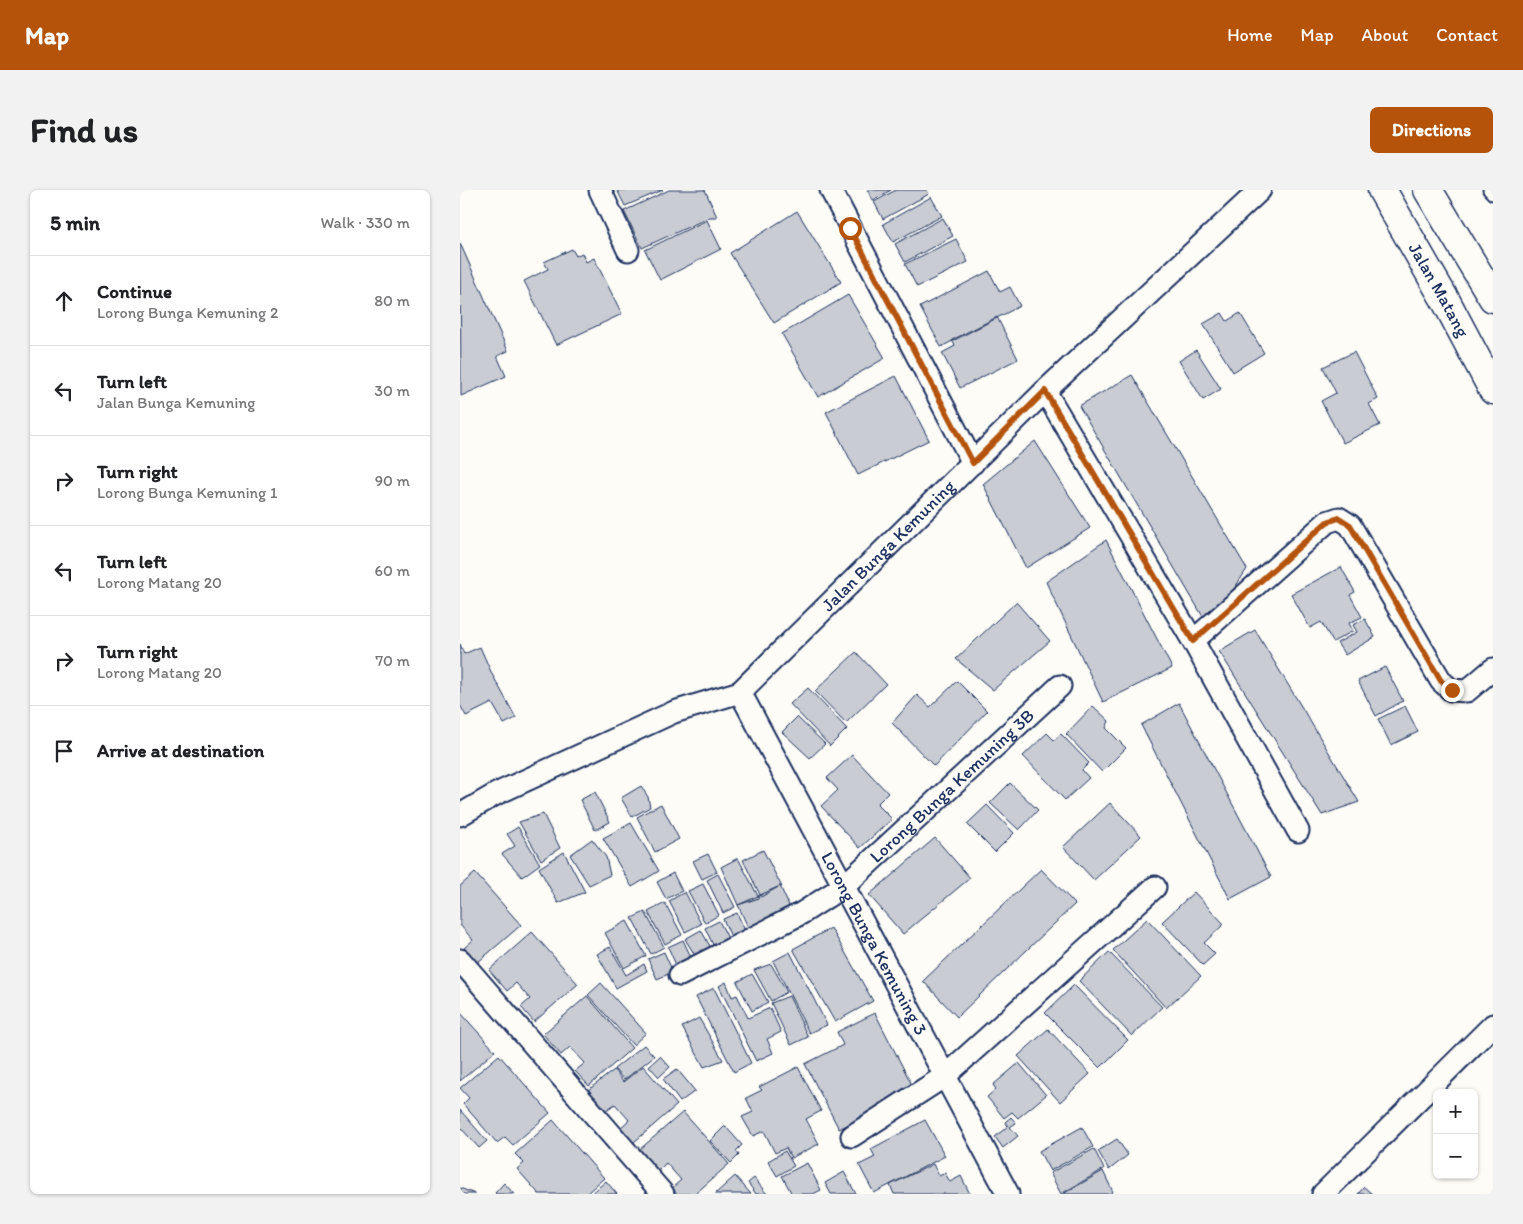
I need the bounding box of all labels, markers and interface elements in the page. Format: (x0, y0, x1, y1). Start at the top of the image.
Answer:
text: Map (25, 21, 69, 50)
text: Home (1227, 24, 1273, 46)
text: Map (1301, 24, 1334, 46)
text: About (1362, 24, 1408, 46)
text: Contact (1436, 24, 1498, 46)
button: Directions (1370, 107, 1493, 153)
text: Find us (30, 109, 138, 151)
text: 5 min (50, 210, 100, 235)
text: Walk · 330 m (320, 213, 410, 232)
route start (839, 217, 862, 240)
street label: Jalan Matang (1404, 239, 1474, 342)
text: Continue (97, 280, 172, 303)
icon: ahead (50, 287, 78, 315)
text: 80 m (374, 291, 410, 310)
text: Lorong Bunga Kemuning 2 (97, 303, 278, 322)
text: Turn left (97, 370, 167, 393)
icon: left (50, 377, 78, 405)
text: 30 m (374, 381, 410, 400)
text: Jalan Bunga Kemuning (97, 393, 256, 412)
text: Turn right (97, 460, 178, 483)
icon: right (50, 467, 78, 495)
text: 90 m (375, 471, 410, 490)
street label: Jalan Bunga Kemuning (817, 475, 960, 616)
text: Lorong Bunga Kemuning 1 (97, 483, 277, 502)
text: Turn left (97, 550, 167, 573)
icon: left (50, 557, 78, 585)
text: 60 m (375, 561, 410, 580)
text: Lorong Matang 20 (97, 573, 222, 592)
text: Turn right (97, 640, 178, 663)
icon: right (50, 647, 78, 675)
text: 70 m (375, 651, 410, 670)
text: Lorong Matang 20 (97, 663, 222, 682)
route end (1441, 679, 1464, 702)
street label: Lorong Bunga Kemuning 3B (865, 704, 1039, 867)
icon: arrive (50, 737, 78, 765)
text: Arrive at destination (97, 739, 264, 762)
street label: Lorong Bunga Kemuning 3 (816, 848, 932, 1039)
map controls (1433, 1089, 1478, 1179)
button: + (1433, 1089, 1478, 1134)
button: − (1433, 1134, 1478, 1179)

